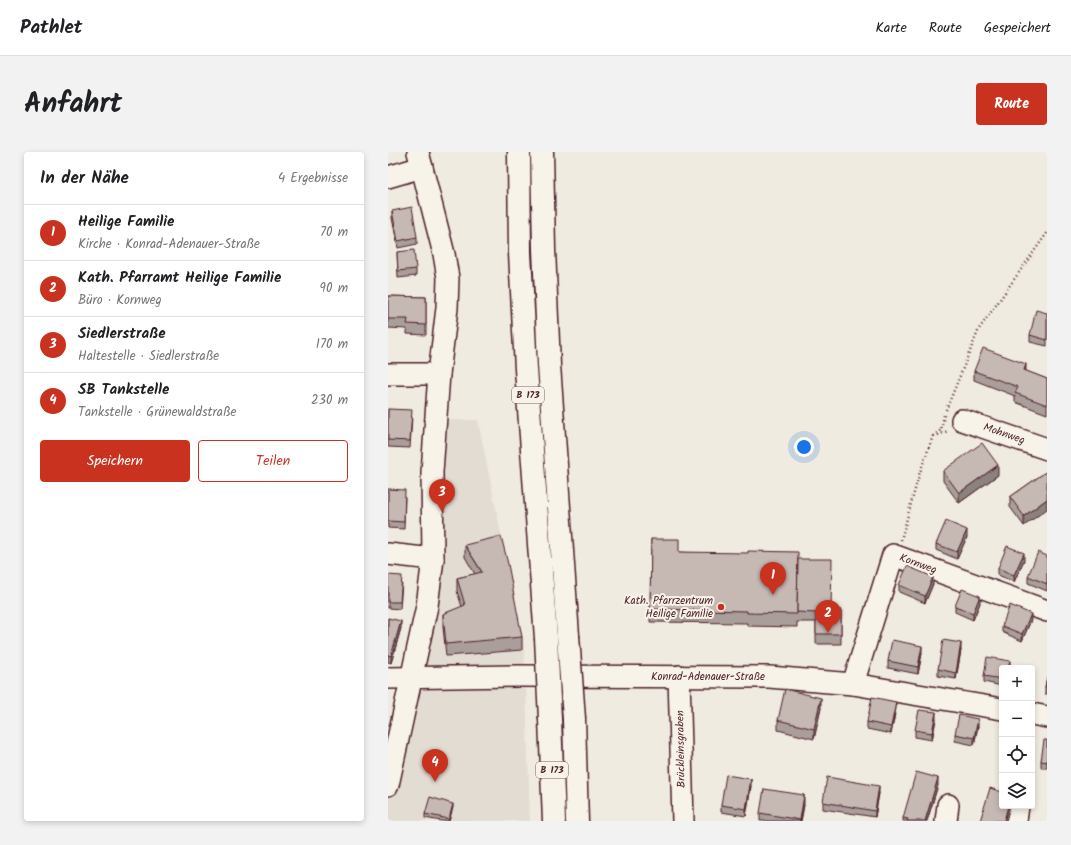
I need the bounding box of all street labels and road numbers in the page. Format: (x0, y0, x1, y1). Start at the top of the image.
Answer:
road number: B 173 (512, 387, 544, 403)
street label: Mohnweg (981, 418, 1027, 450)
street label: Kornweg (897, 549, 939, 579)
street label: Konrad-Adenauer-Straße (651, 668, 765, 686)
street label: Brückleinsgraben (671, 710, 691, 788)
road number: B 173 (536, 762, 568, 778)

